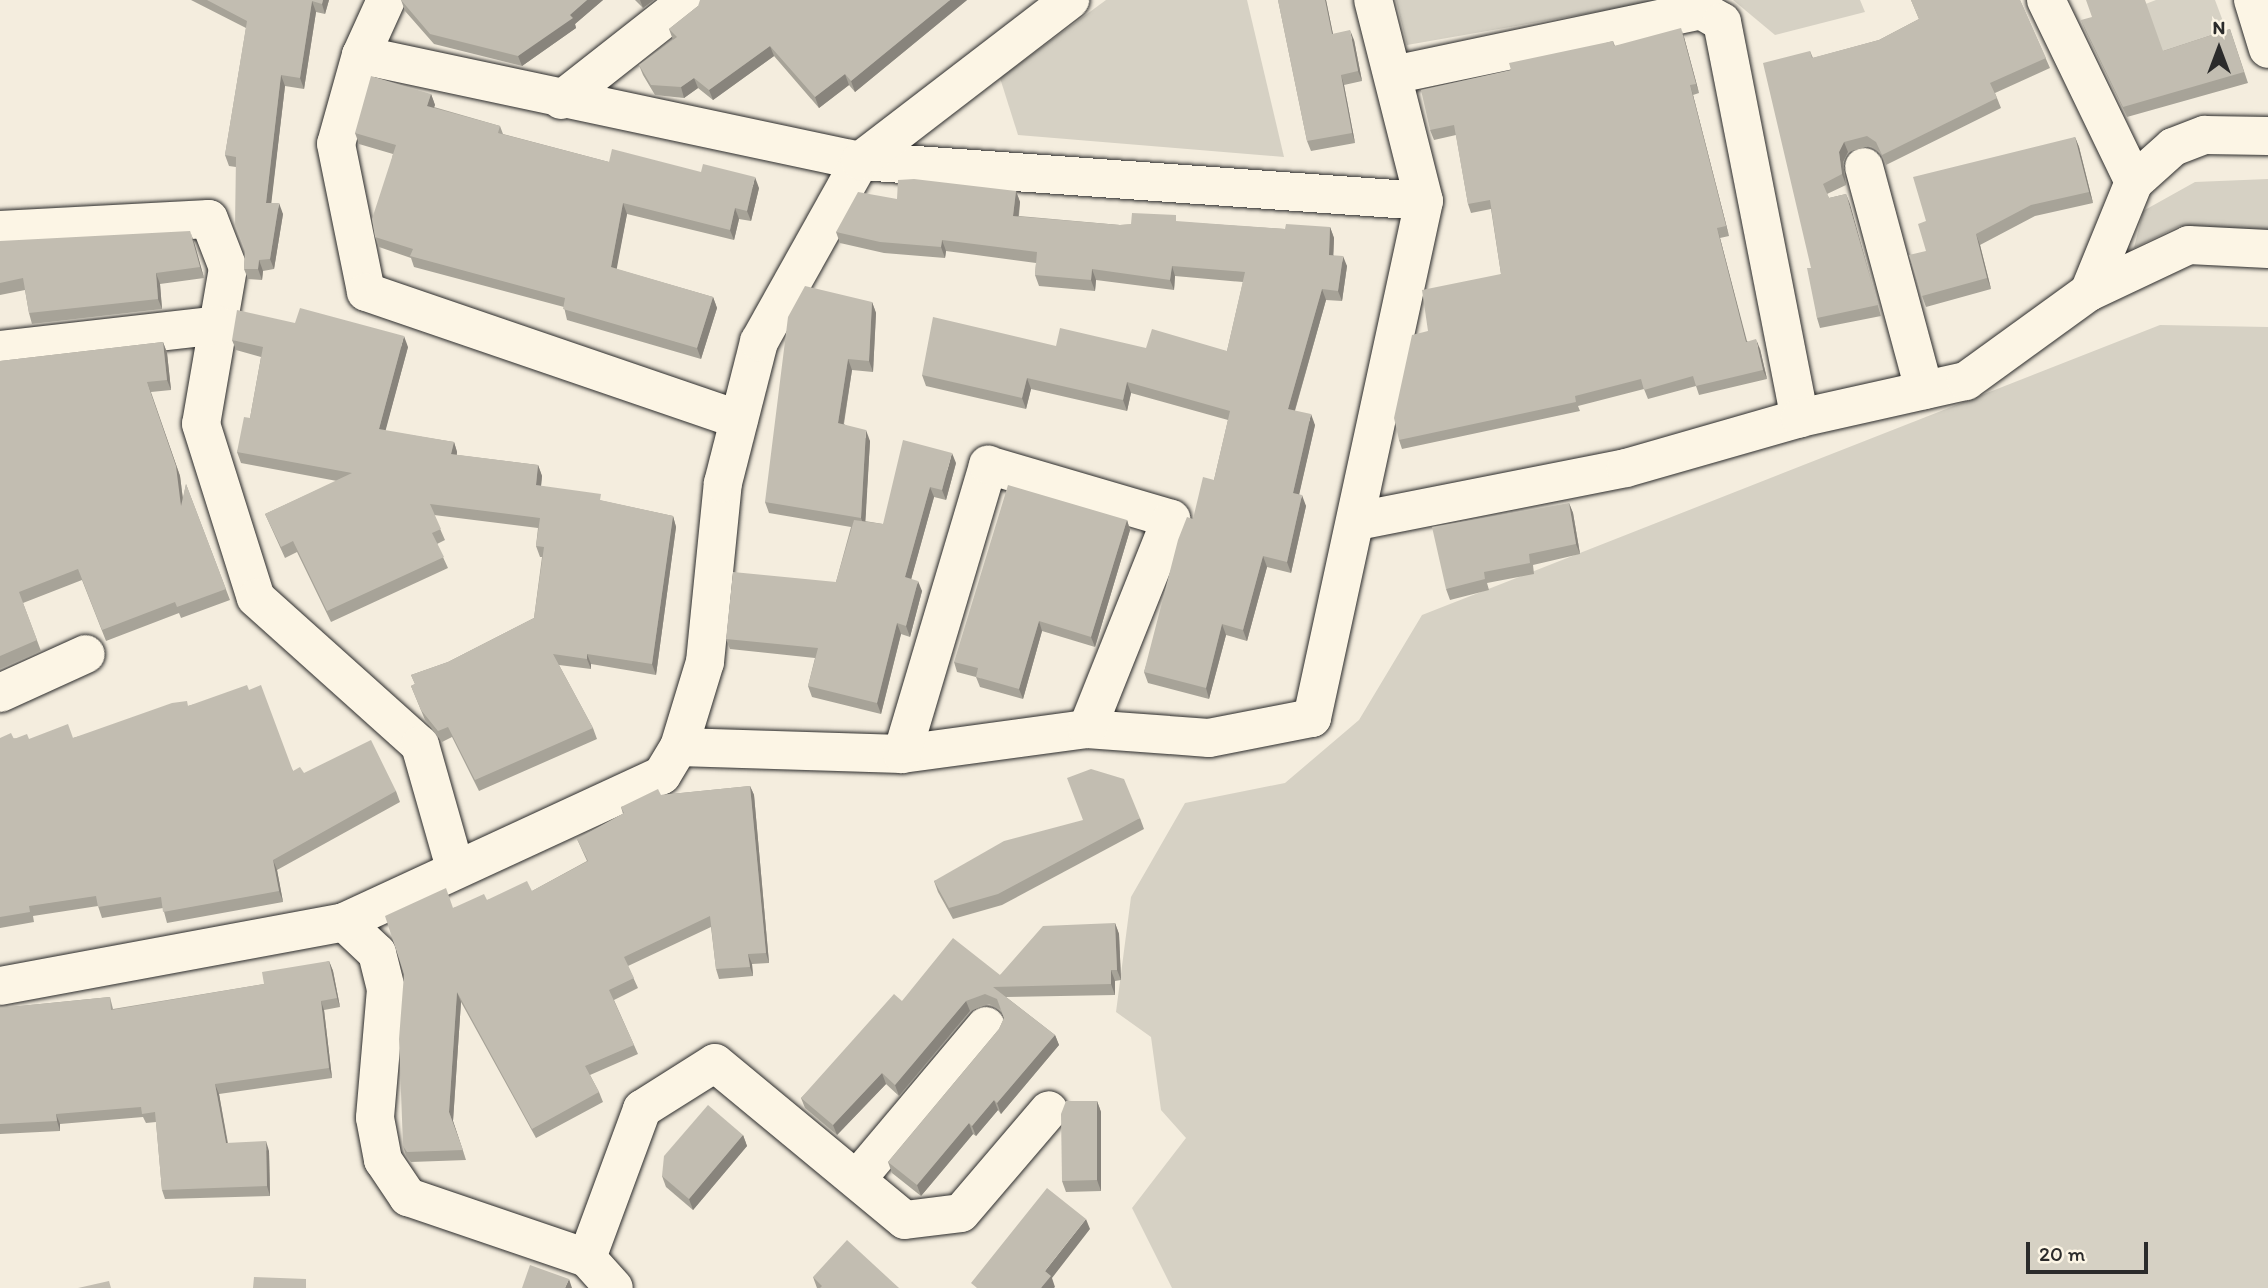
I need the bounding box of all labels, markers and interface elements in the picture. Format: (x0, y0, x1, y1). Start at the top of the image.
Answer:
north arrow (2184, 14, 2254, 84)
text: N (2213, 16, 2225, 39)
scale bar (2030, 1228, 2152, 1272)
text: 20 m (2039, 1241, 2085, 1266)

